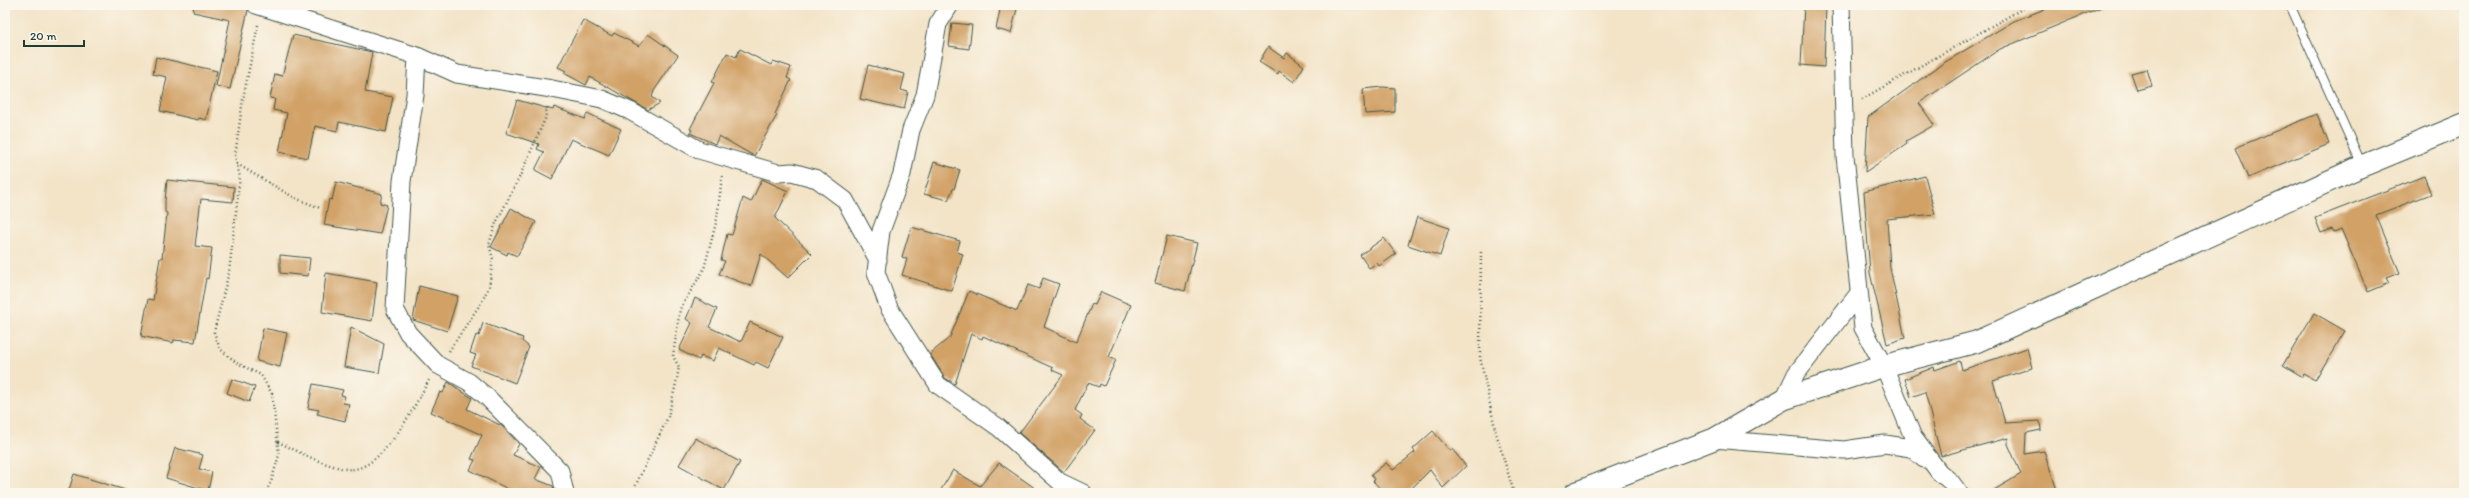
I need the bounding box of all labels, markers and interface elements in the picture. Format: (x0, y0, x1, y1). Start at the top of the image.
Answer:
scale bar (24, 22, 84, 48)
text: 20 m (30, 29, 57, 43)

